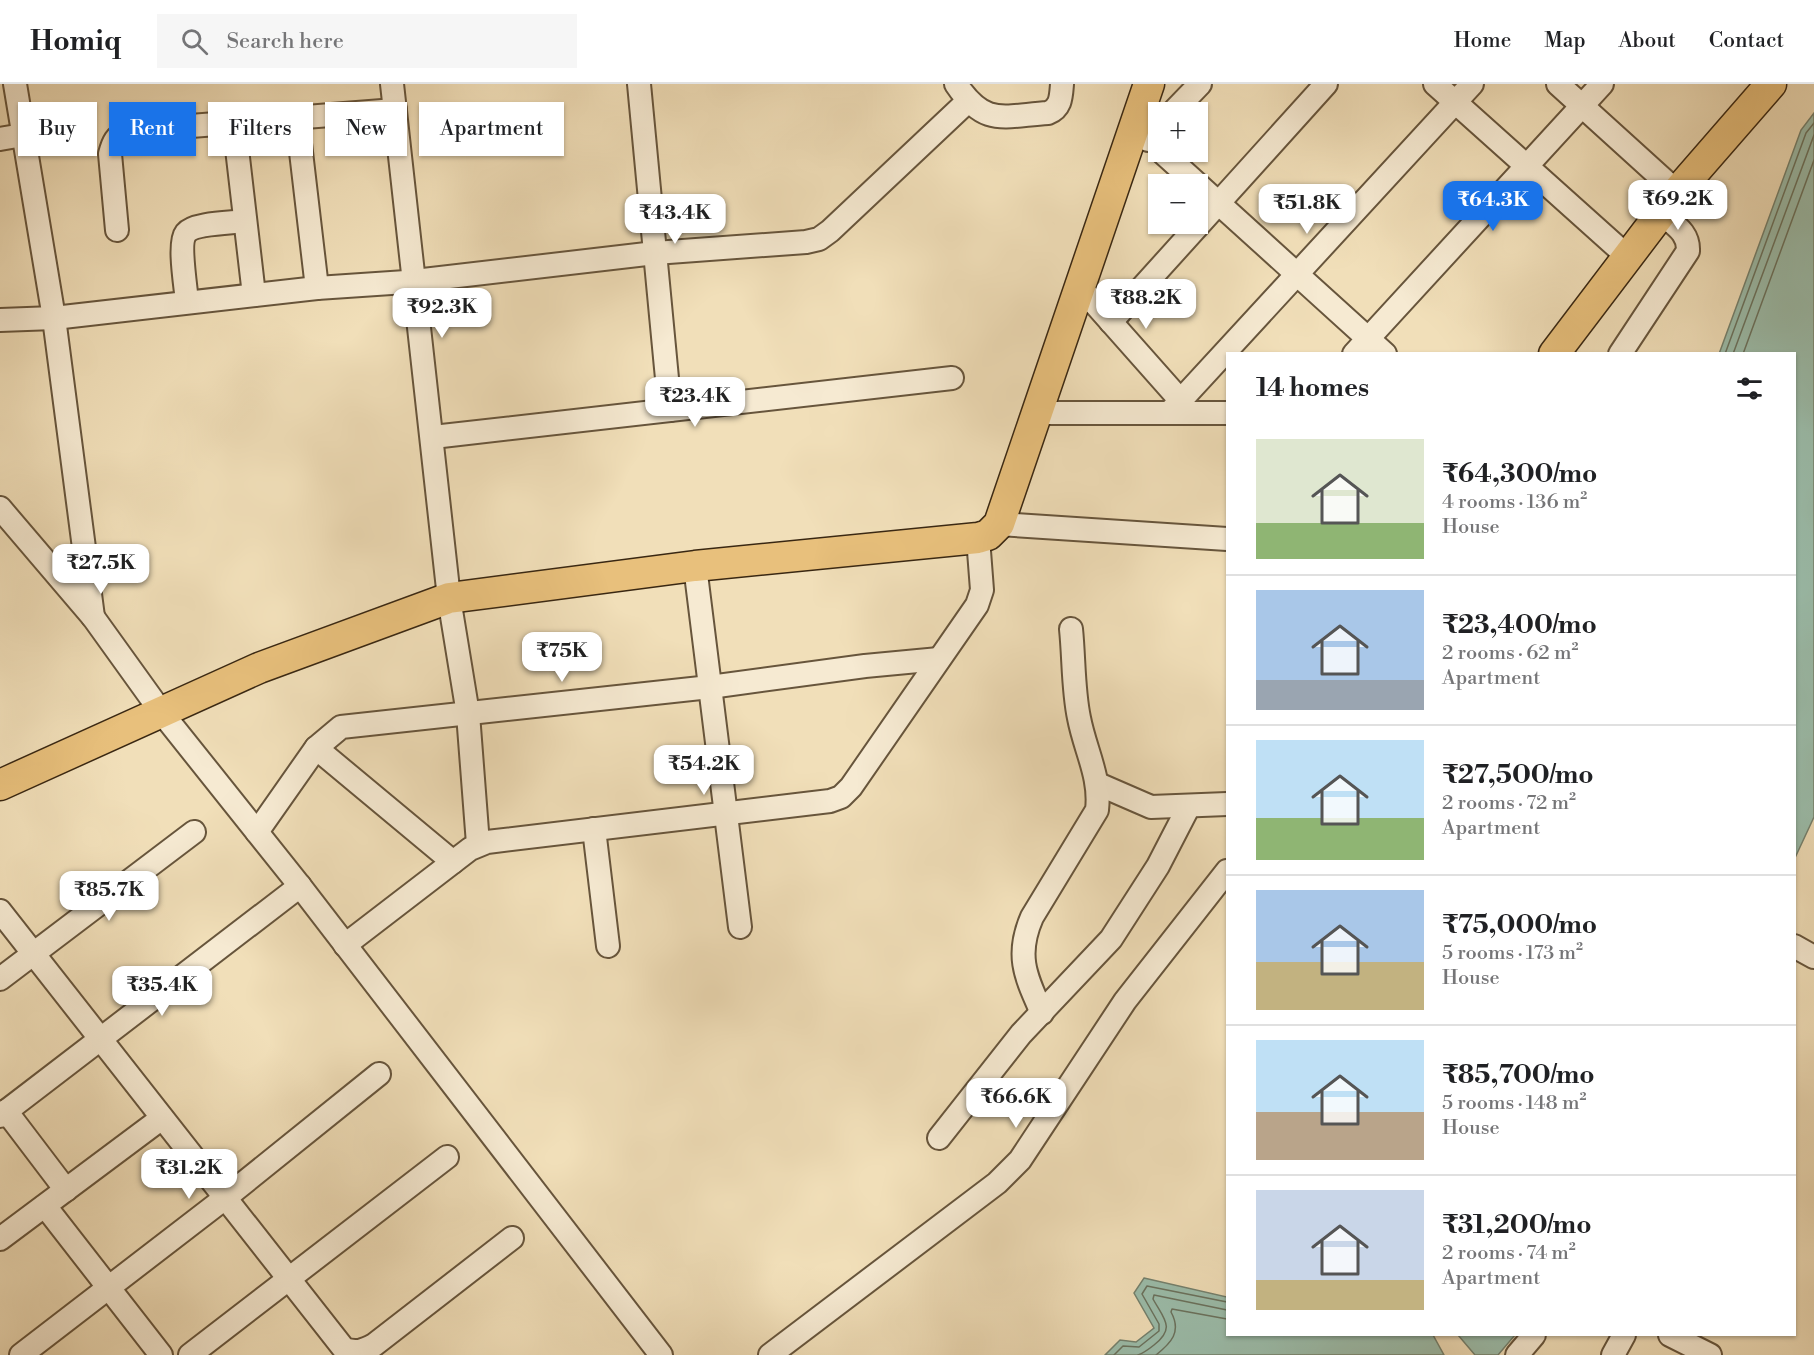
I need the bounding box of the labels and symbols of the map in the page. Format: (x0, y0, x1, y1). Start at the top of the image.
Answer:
pin: ₹69.2K (1629, 180, 1727, 231)
pin: ₹64.3K (1444, 181, 1542, 232)
pin: ₹51.8K (1258, 184, 1356, 235)
pin: ₹43.4K (626, 194, 724, 245)
pin: ₹88.2K (1097, 279, 1195, 330)
pin: ₹92.3K (393, 288, 491, 339)
pin: ₹23.4K (646, 377, 744, 428)
pin: ₹27.5K (52, 544, 150, 595)
pin: ₹75K (526, 632, 598, 683)
pin: ₹54.2K (655, 745, 753, 796)
pin: ₹85.7K (60, 871, 158, 922)
pin: ₹35.4K (113, 966, 211, 1017)
pin: ₹66.6K (967, 1078, 1065, 1129)
pin: ₹31.2K (140, 1149, 238, 1200)

